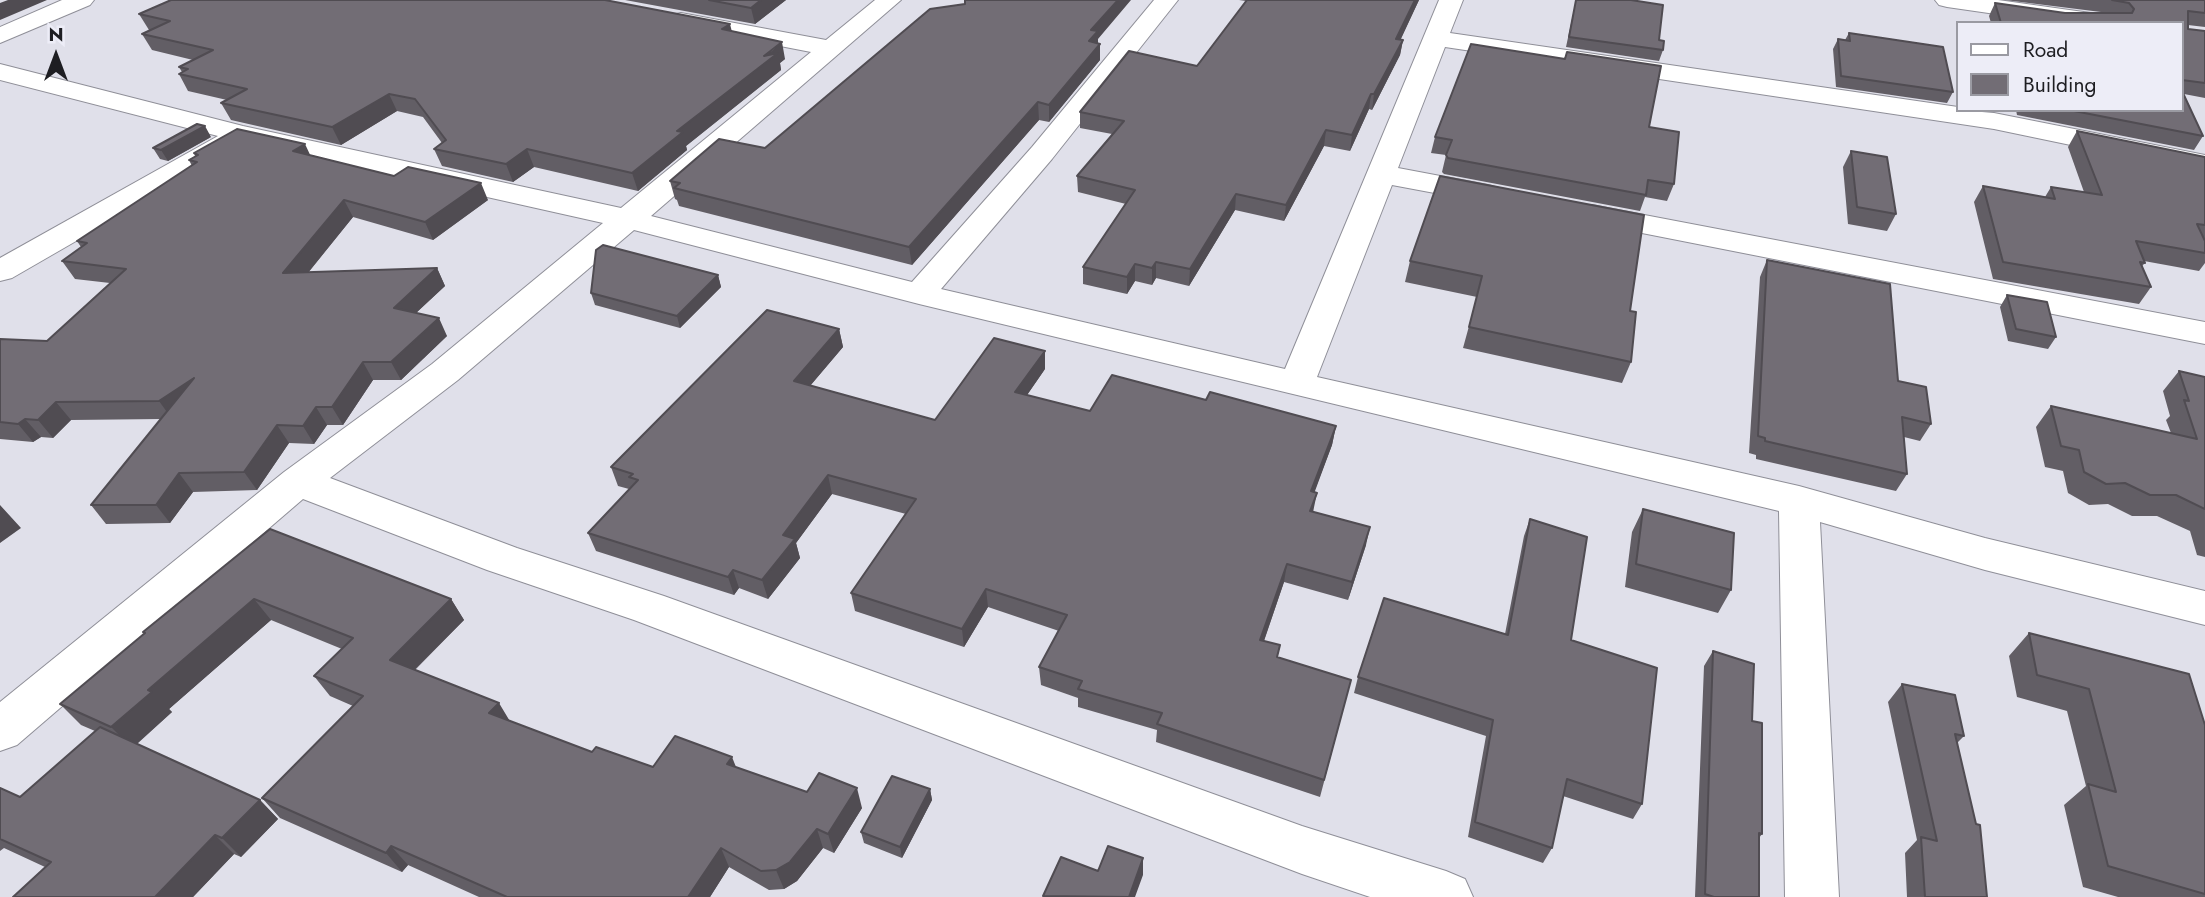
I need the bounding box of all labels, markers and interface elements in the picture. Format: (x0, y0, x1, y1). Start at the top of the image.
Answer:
north arrow (21, 21, 91, 91)
text: N (48, 21, 64, 48)
legend (1956, 21, 2184, 112)
text: Road (2023, 35, 2068, 65)
text: Building (2023, 70, 2096, 100)

